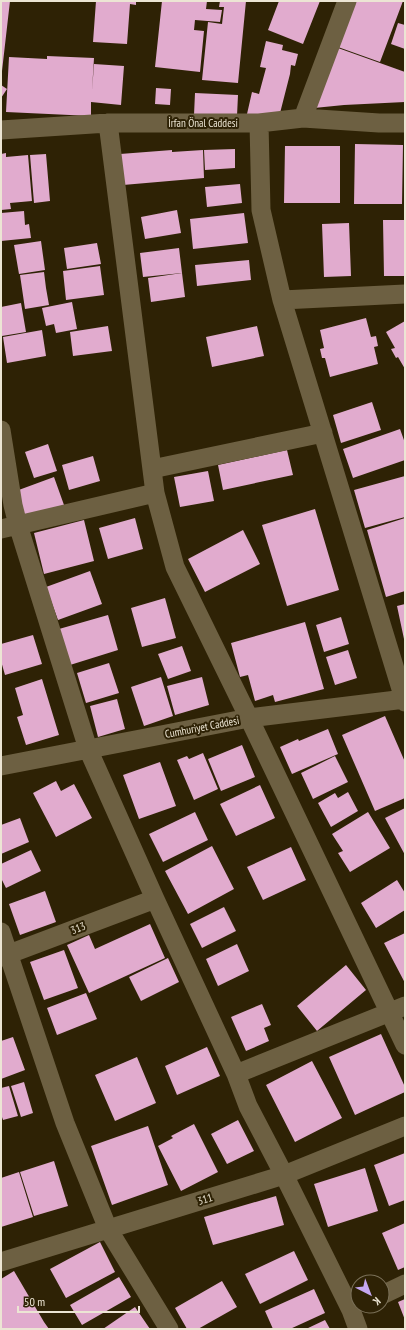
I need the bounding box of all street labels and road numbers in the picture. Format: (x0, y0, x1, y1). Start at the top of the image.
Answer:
street label: İrfan Önal Caddesi (168, 116, 238, 130)
street label: Cumhuriyet Caddesi (164, 713, 240, 741)
street label: 313 (69, 919, 87, 937)
street label: 311 (196, 1190, 214, 1208)

